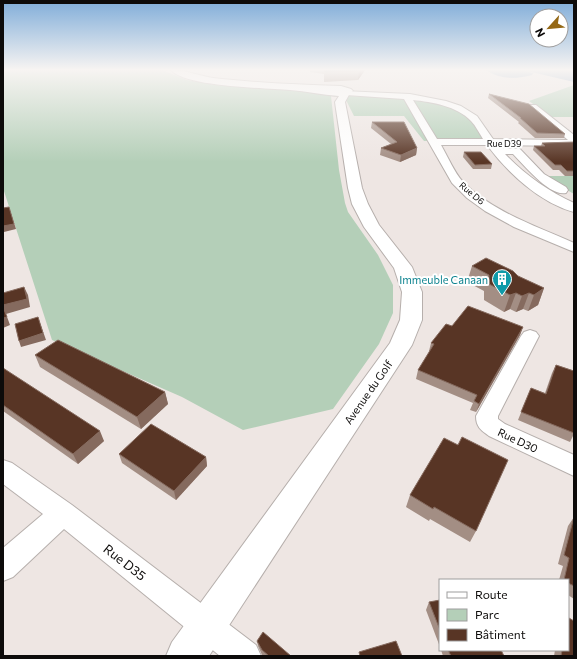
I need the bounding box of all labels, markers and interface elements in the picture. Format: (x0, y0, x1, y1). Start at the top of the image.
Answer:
north arrow (529, 8, 569, 48)
text: N (532, 26, 547, 39)
street label: Rue D39 (487, 138, 521, 149)
street label: Rue D6 (457, 179, 487, 207)
building icon: Immeuble Canaan (491, 268, 513, 296)
place label: Immeuble Canaan (399, 273, 488, 286)
street label: Avenue du Golf (341, 357, 395, 427)
street label: Rue D30 (496, 425, 540, 455)
street label: Rue D35 (100, 540, 150, 584)
legend (439, 579, 569, 651)
text: Route (475, 587, 508, 601)
text: Parc (475, 607, 499, 621)
text: Bâtiment (475, 627, 526, 641)

